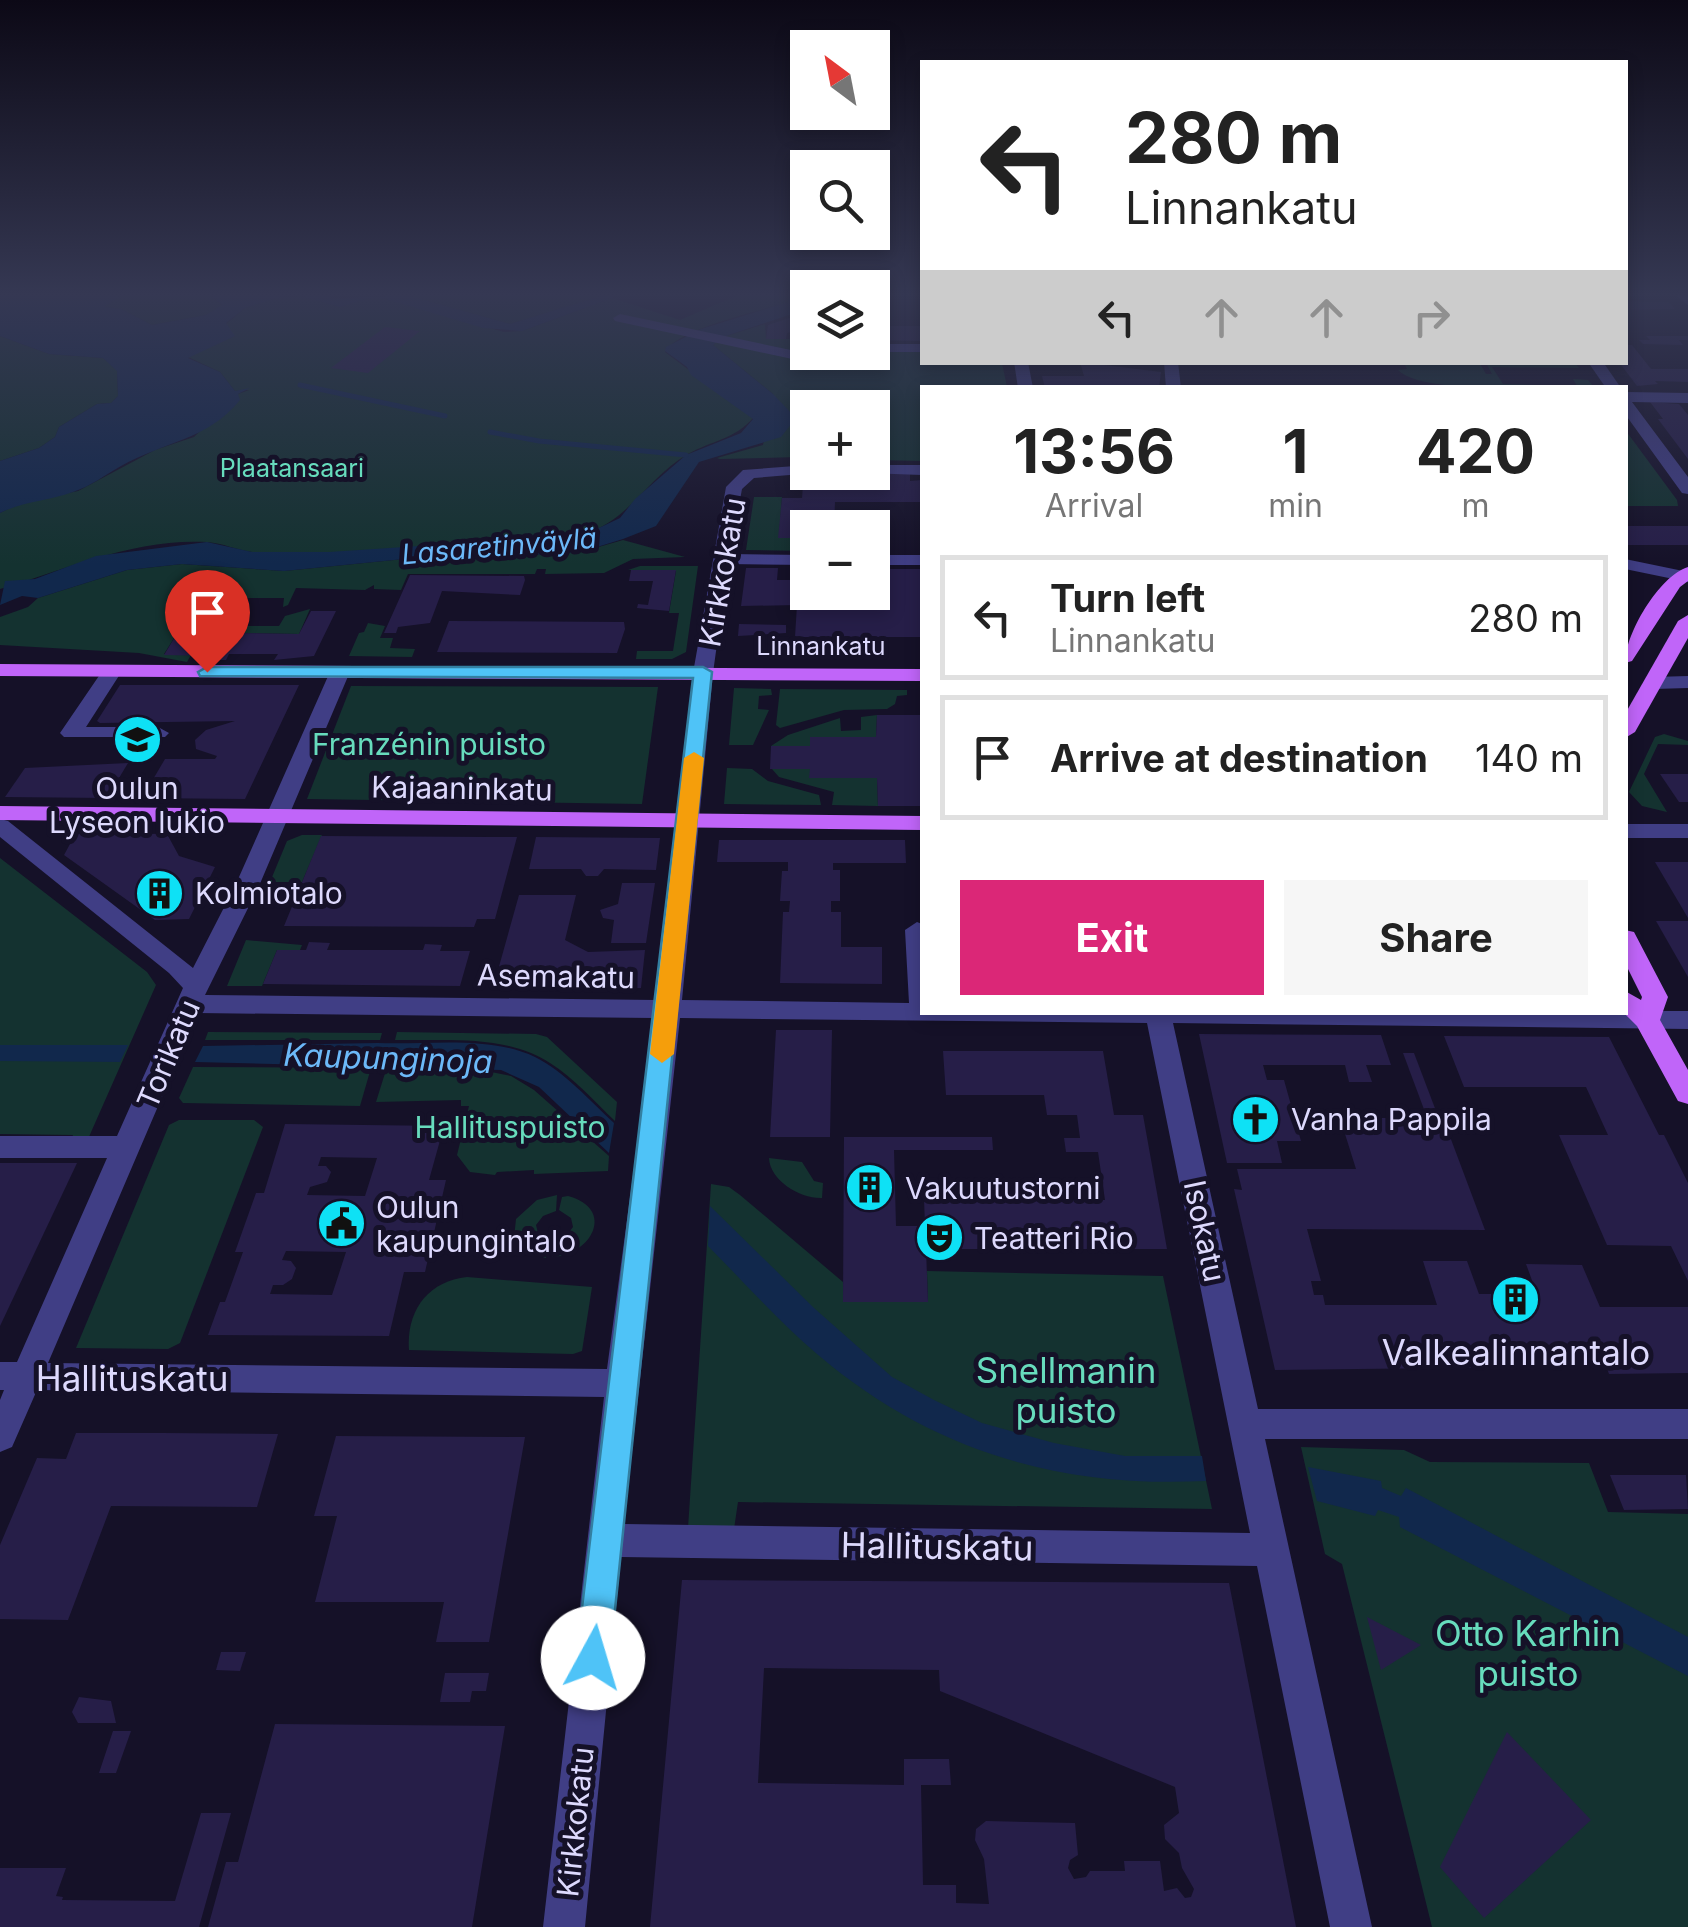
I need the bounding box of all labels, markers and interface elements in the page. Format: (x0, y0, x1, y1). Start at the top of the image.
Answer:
north arrow (790, 30, 890, 130)
map controls (790, 30, 890, 610)
text: 280 m (1125, 95, 1342, 180)
icon: left (960, 100, 1090, 230)
button: search (790, 150, 890, 250)
text: Linnankatu (1125, 180, 1358, 235)
button: layers (790, 270, 890, 370)
icon: left (1089, 290, 1144, 345)
icon: ahead (1194, 290, 1249, 345)
icon: ahead (1299, 290, 1354, 345)
icon: right (1404, 290, 1459, 345)
button: + (790, 390, 890, 490)
text: 13:56 (1013, 415, 1175, 487)
text: 1 (1283, 415, 1308, 487)
text: 420 (1416, 415, 1535, 487)
park label: Plaatansaari (220, 453, 364, 483)
text: Arrival (1045, 486, 1143, 525)
text: min (1268, 486, 1323, 525)
text: m (1461, 486, 1489, 525)
street label: Kirkkokatu (691, 495, 753, 649)
button: − (790, 510, 890, 610)
water label: Lasaretinväylä (400, 521, 598, 571)
pin (165, 570, 250, 673)
text: Turn left (1050, 575, 1205, 621)
icon: arrive (180, 585, 235, 640)
icon: left (965, 590, 1020, 645)
text: 280 m (1468, 595, 1583, 641)
text: Linnankatu (1050, 621, 1215, 660)
street label: Linnankatu (756, 631, 886, 661)
school or university icon: Oulun Lyseon lukio (111, 713, 163, 765)
park label: Franzénin puisto (312, 726, 546, 762)
icon: arrive (965, 730, 1020, 785)
text: Arrive at destination (1050, 735, 1428, 781)
text: 140 m (1475, 735, 1583, 781)
street label: Kajaaninkatu (371, 768, 553, 808)
place label: Oulun Lyseon lukio (49, 770, 225, 840)
building icon: Kolmiotalo (134, 867, 186, 919)
place label: Kolmiotalo (195, 875, 343, 911)
button: Exit (960, 880, 1264, 995)
button: Share (1284, 880, 1588, 995)
street label: Asemakatu (477, 957, 635, 995)
street label: Torikatu (129, 994, 207, 1114)
water label: Kaupunginoja (283, 1035, 493, 1081)
church icon: Vanha Pappila (1230, 1093, 1282, 1145)
place label: Vanha Pappila (1291, 1101, 1492, 1137)
park label: Hallituspuisto (414, 1109, 606, 1145)
building icon: Vakuutustorni (844, 1162, 896, 1214)
place label: Vakuutustorni (905, 1170, 1101, 1206)
street label: Isokatu (1177, 1177, 1233, 1285)
place label: Oulun kaupungintalo (376, 1189, 576, 1259)
public building icon: Oulun kaupungintalo (315, 1198, 367, 1250)
theatre icon: Teatteri Rio (913, 1212, 965, 1264)
place label: Teatteri Rio (974, 1220, 1134, 1256)
building icon: Valkealinnantalo (1490, 1274, 1542, 1326)
place label: Valkealinnantalo (1382, 1331, 1650, 1373)
park label: Snellmanin puisto (976, 1349, 1156, 1431)
street label: Hallituskatu (36, 1357, 228, 1399)
street label: Hallituskatu (840, 1523, 1034, 1569)
position arrow (541, 1606, 645, 1710)
park label: Otto Karhin puisto (1435, 1612, 1621, 1694)
street label: Kirkkokatu (549, 1745, 601, 1899)

